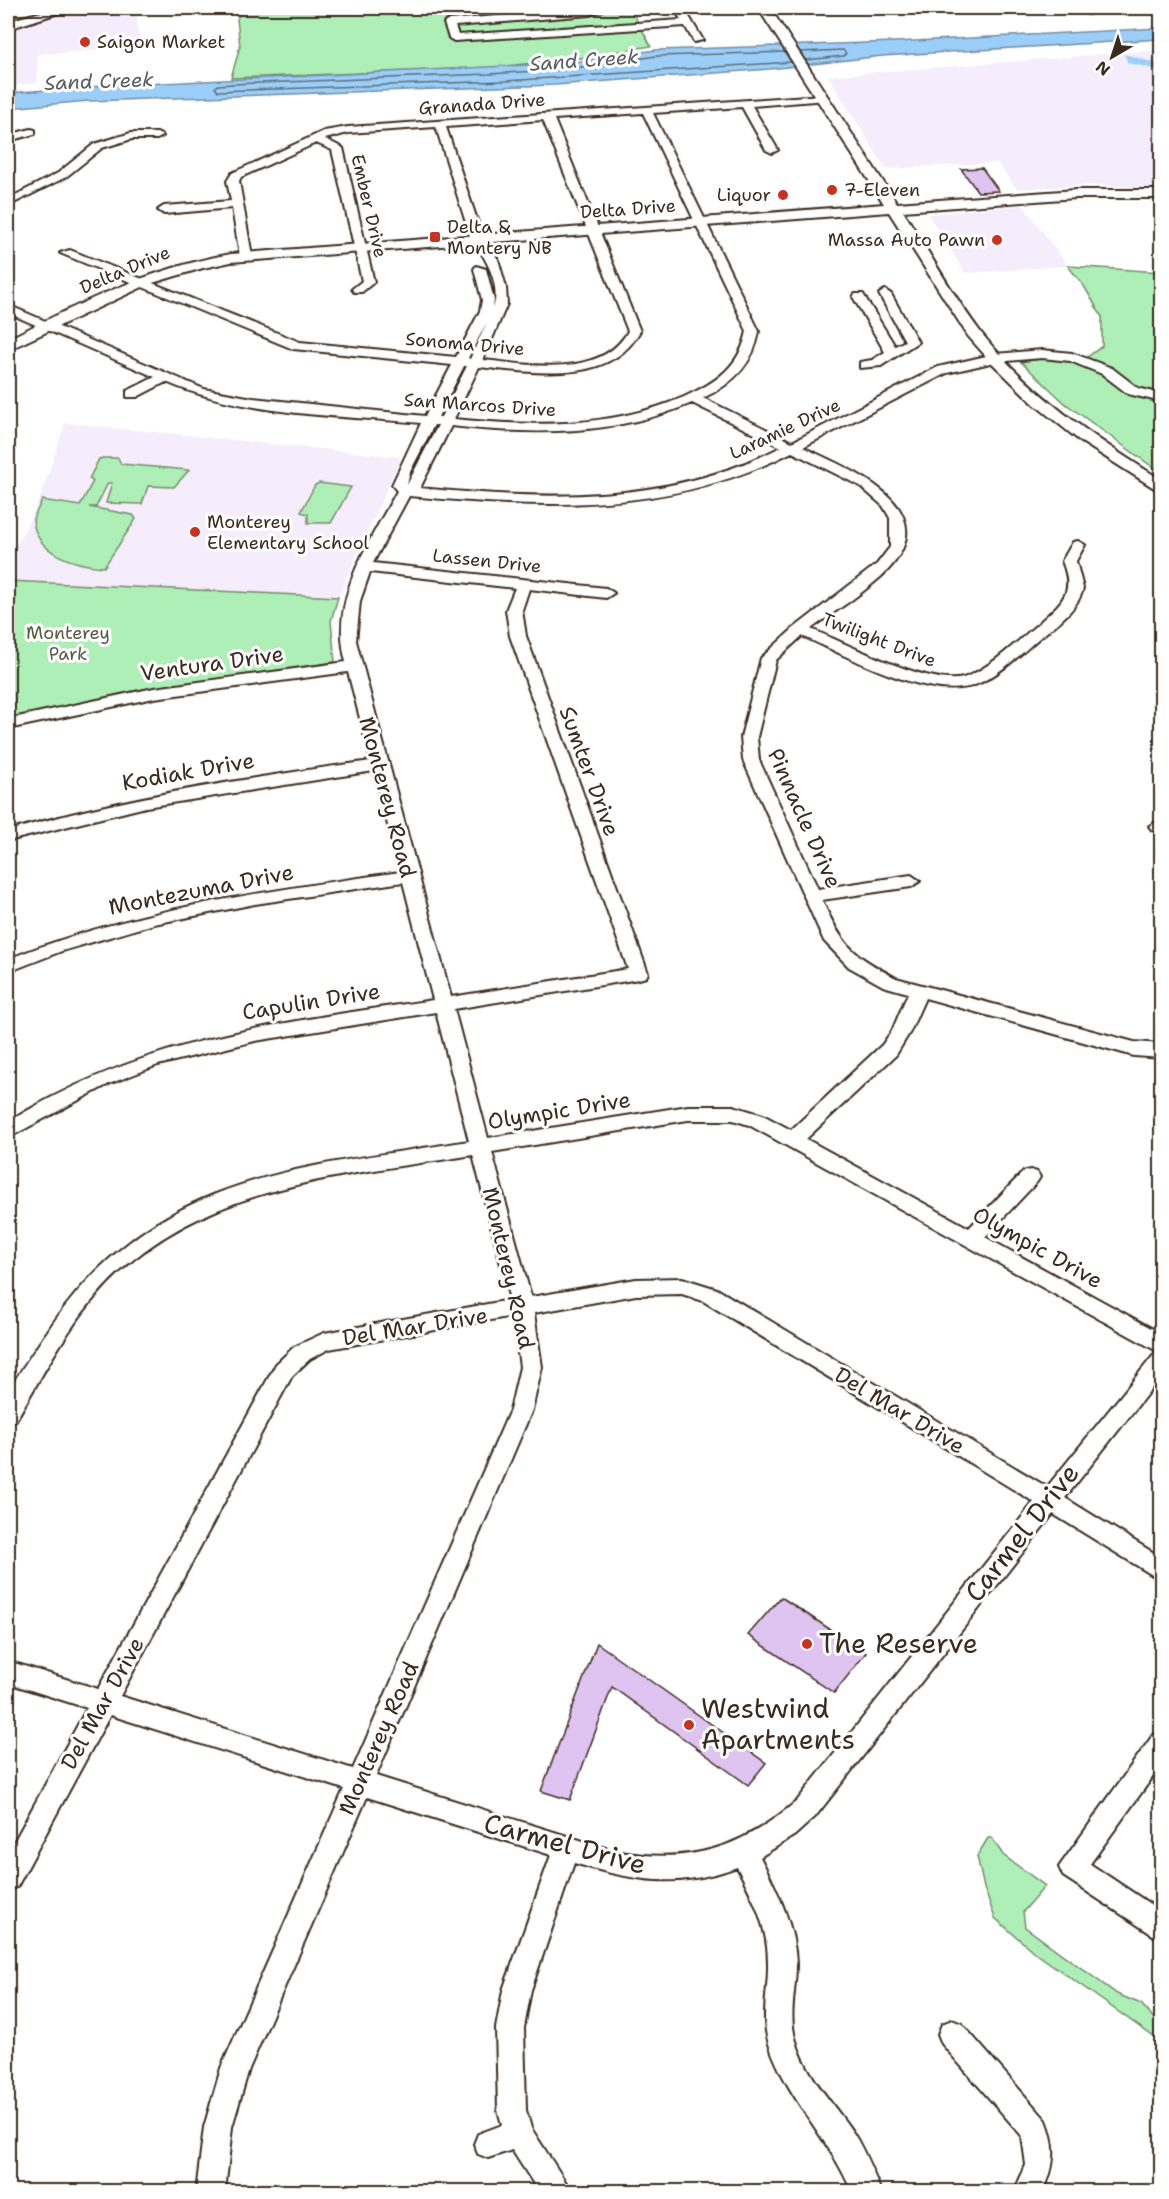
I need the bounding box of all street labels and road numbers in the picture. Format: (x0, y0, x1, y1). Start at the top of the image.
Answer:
street label: Granada Drive (418, 88, 546, 120)
street label: Ember Drive (345, 152, 393, 260)
street label: Delta Drive (579, 194, 677, 224)
street label: Delta Drive (76, 240, 174, 300)
street label: Sonoma Drive (404, 327, 526, 361)
street label: San Marcos Drive (403, 388, 557, 422)
street label: Laramie Drive (726, 393, 844, 465)
street label: Lassen Drive (431, 543, 543, 579)
street label: Twilight Drive (819, 607, 939, 673)
street label: Ventura Drive (139, 639, 286, 688)
street label: Sumter Drive (553, 702, 626, 840)
street label: Monterey Road (352, 714, 423, 881)
street label: Pinnacle Drive (761, 744, 848, 893)
street label: Kodiak Drive (120, 746, 257, 797)
street label: Montezuma Drive (106, 857, 296, 922)
street label: Capulin Drive (240, 976, 382, 1027)
street label: Olympic Drive (486, 1085, 633, 1136)
street label: Monterey Road (476, 1184, 541, 1352)
street label: Olympic Drive (968, 1200, 1108, 1295)
street label: Del Mar Drive (340, 1301, 490, 1352)
street label: Del Mar Drive (829, 1360, 970, 1461)
street label: Carmel Drive (956, 1456, 1087, 1610)
street label: Del Mar Drive (54, 1632, 151, 1775)
street label: Monterey Road (332, 1657, 425, 1820)
street label: Carmel Drive (480, 1804, 650, 1883)

